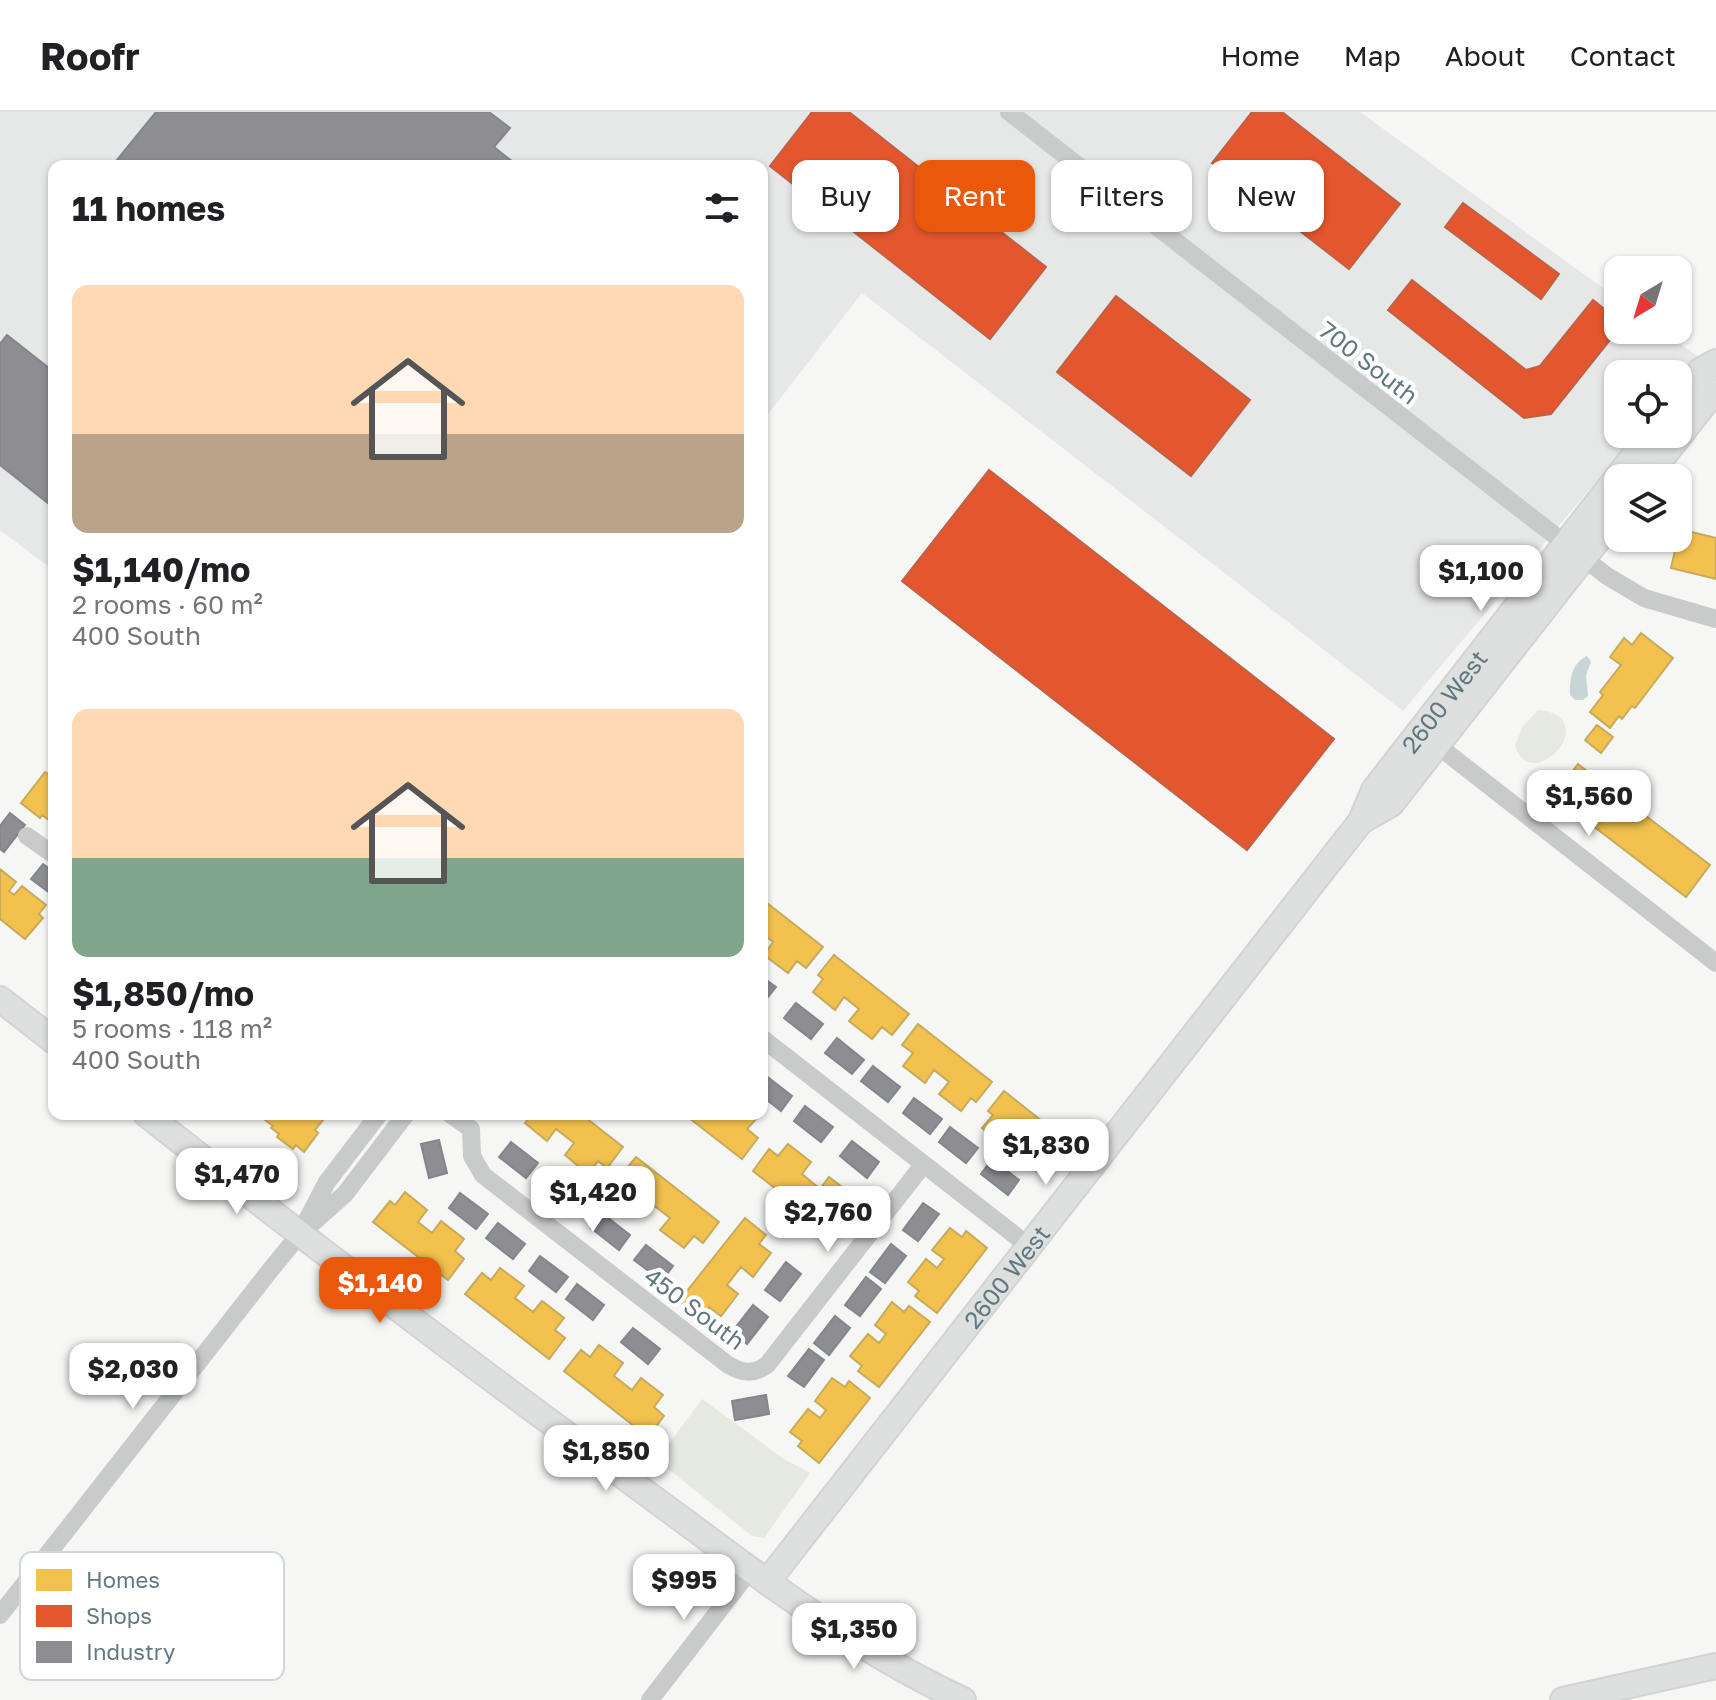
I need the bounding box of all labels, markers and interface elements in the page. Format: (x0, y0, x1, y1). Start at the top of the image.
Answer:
text: Roofr (40, 33, 140, 78)
text: Home (1221, 39, 1300, 72)
text: Map (1344, 39, 1401, 72)
text: About (1445, 39, 1526, 72)
text: Contact (1570, 39, 1676, 72)
chip: Buy (792, 160, 899, 232)
chip: Rent (915, 160, 1035, 232)
chip: Filters (1051, 160, 1192, 232)
chip: New (1208, 160, 1324, 232)
icon: filters (700, 186, 744, 230)
text: 11 homes (72, 188, 225, 228)
north arrow (1604, 256, 1692, 344)
map controls (1604, 256, 1692, 552)
street label: 700 South (1314, 315, 1424, 409)
icon: home (336, 337, 480, 481)
button: locate (1604, 360, 1692, 448)
button: layers (1604, 464, 1692, 552)
pin: $1,100 (1416, 545, 1546, 613)
text: $1,140/mo (72, 549, 251, 589)
text: $1,100 (1438, 555, 1524, 586)
text: 2 rooms · 60 m² (72, 589, 263, 620)
text: 400 South (72, 620, 201, 651)
street label: 2600 West (1394, 644, 1492, 758)
icon: home (336, 761, 480, 905)
pin: $1,560 (1524, 770, 1654, 838)
text: $1,560 (1545, 780, 1633, 811)
text: $1,850/mo (72, 973, 254, 1013)
text: 5 rooms · 118 m² (72, 1013, 272, 1044)
text: 400 South (72, 1044, 201, 1075)
pin: $1,830 (981, 1119, 1111, 1187)
text: $1,830 (1002, 1129, 1090, 1160)
pin: $1,470 (172, 1148, 302, 1216)
text: $1,470 (194, 1158, 280, 1189)
pin: $1,420 (528, 1166, 658, 1234)
text: $1,420 (549, 1176, 637, 1207)
pin: $2,760 (763, 1186, 893, 1254)
text: $2,760 (783, 1196, 873, 1227)
street label: 2600 West (957, 1219, 1055, 1333)
pin: $1,140 (315, 1257, 445, 1325)
street label: 450 South (639, 1261, 751, 1355)
text: $1,140 (337, 1267, 423, 1298)
pin: $2,030 (68, 1343, 198, 1411)
text: $2,030 (87, 1353, 179, 1384)
pin: $1,850 (541, 1425, 671, 1493)
text: $1,850 (562, 1435, 650, 1466)
legend (20, 1552, 284, 1680)
pin: $995 (637, 1554, 731, 1622)
text: $995 (651, 1564, 717, 1595)
text: Homes (86, 1566, 160, 1593)
text: Shops (86, 1602, 152, 1629)
pin: $1,350 (789, 1603, 919, 1671)
text: $1,350 (810, 1613, 898, 1644)
text: Industry (86, 1638, 175, 1665)

